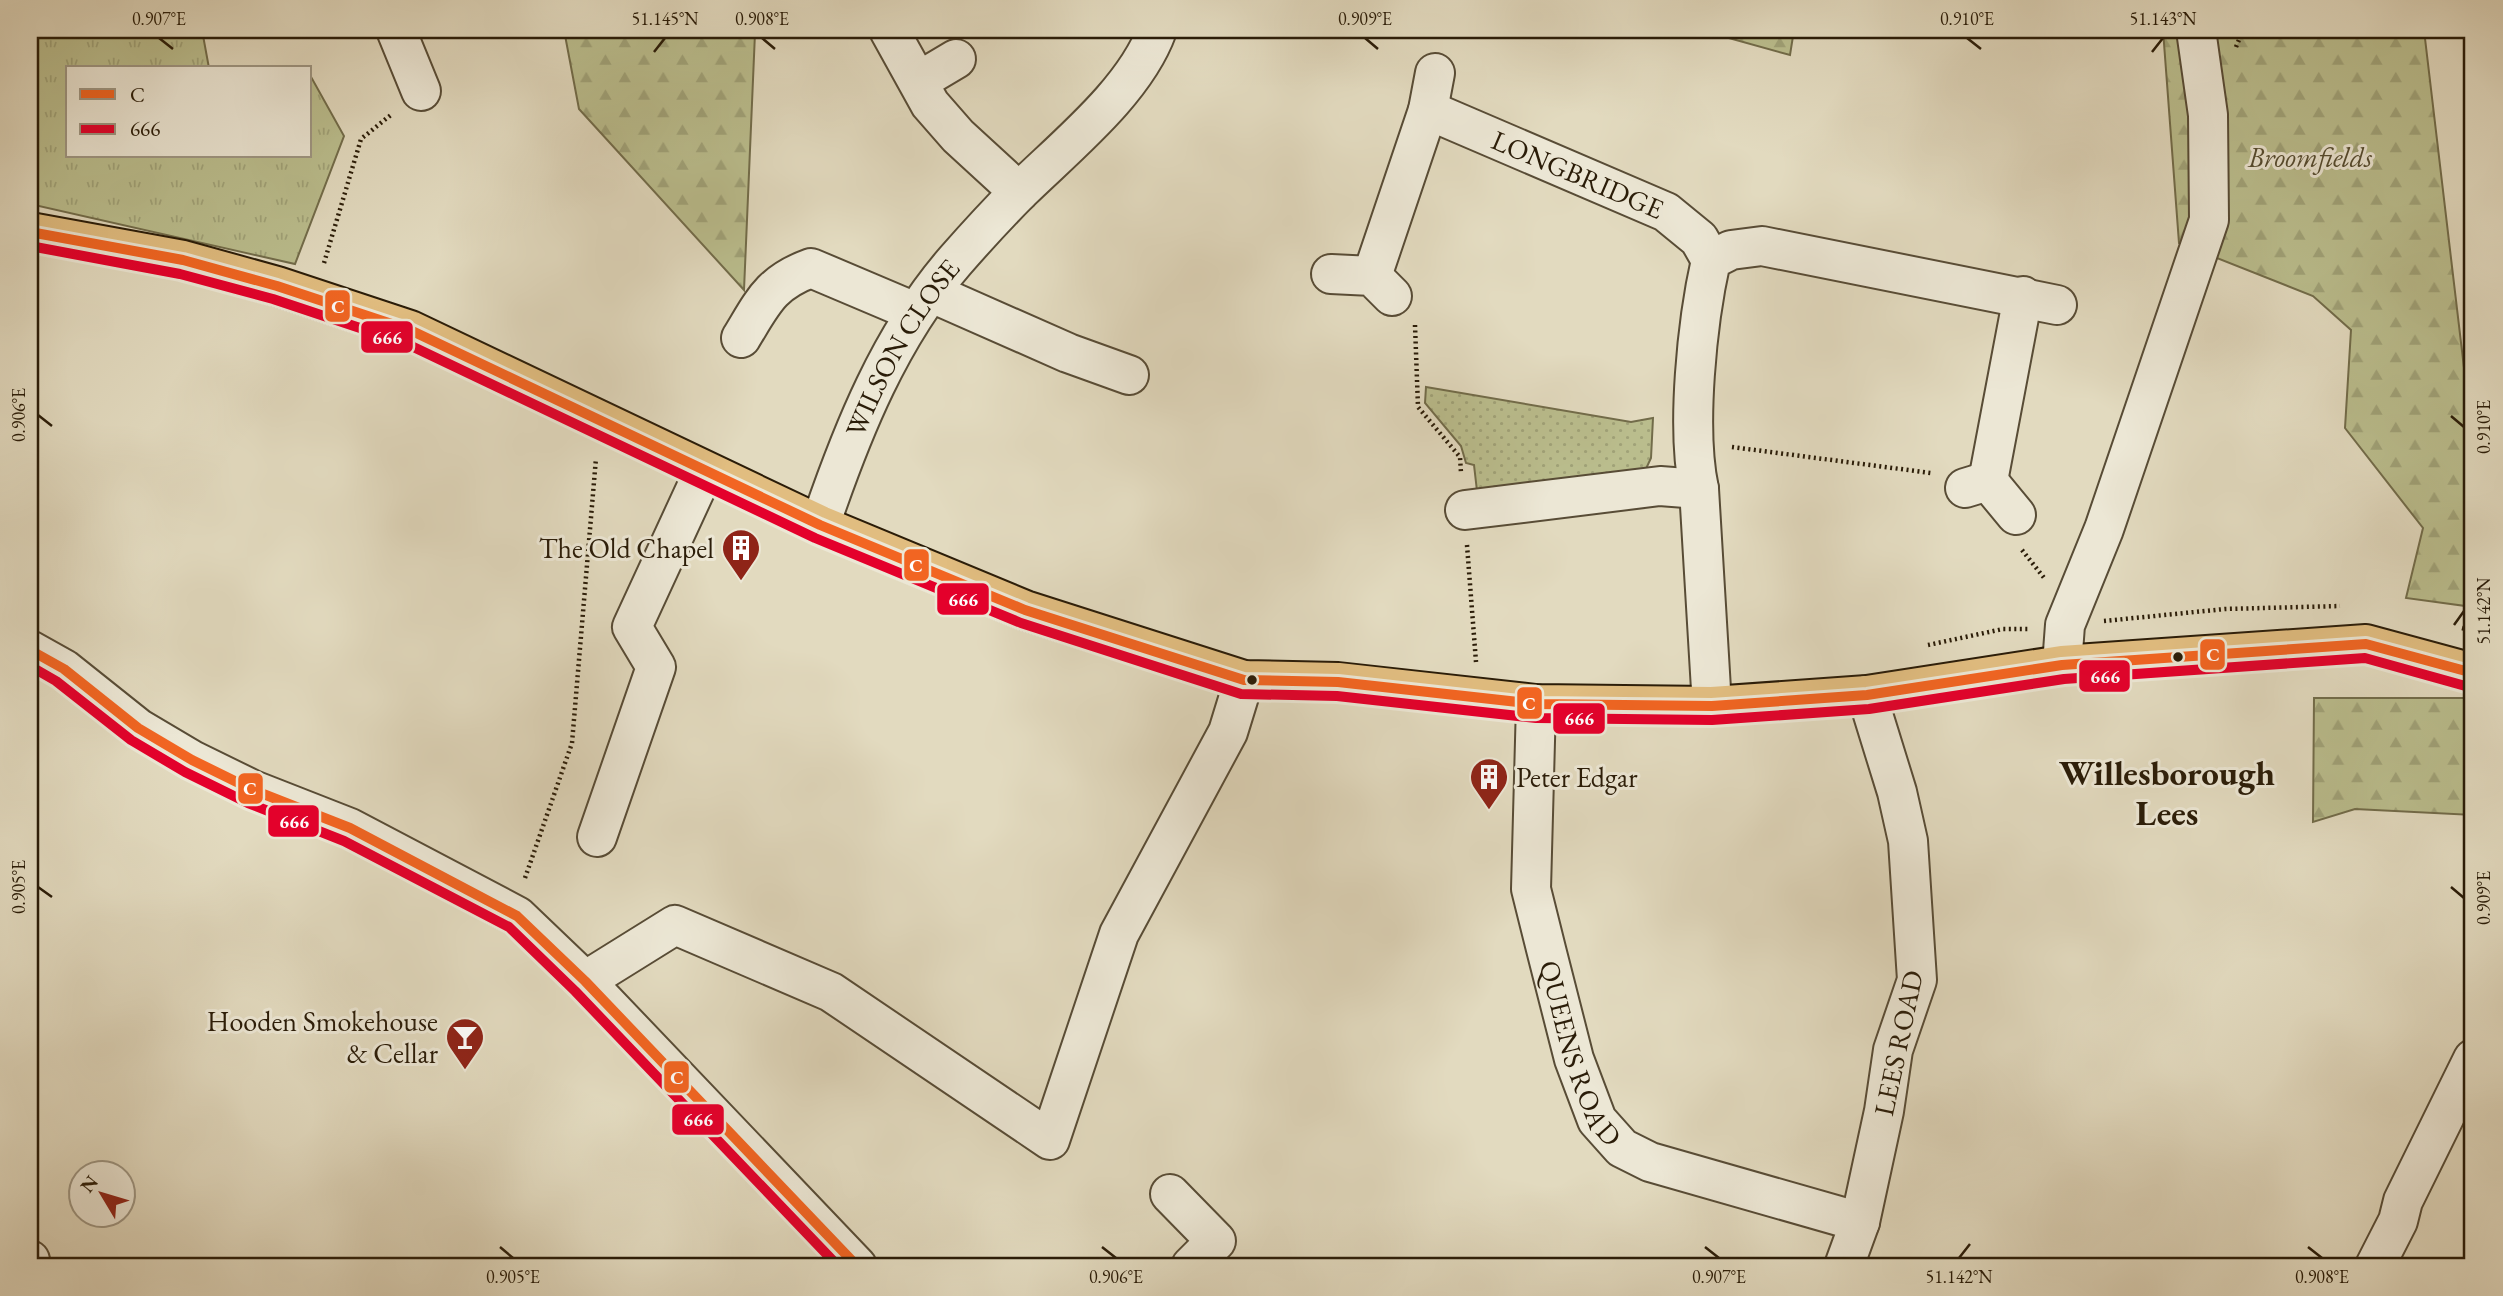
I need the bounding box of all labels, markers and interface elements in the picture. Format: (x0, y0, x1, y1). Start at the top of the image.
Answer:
text: 0.907°E (132, 7, 186, 30)
text: 51.145°N (632, 7, 699, 30)
text: 0.908°E (735, 7, 789, 30)
text: 0.909°E (1338, 7, 1392, 30)
text: 0.910°E (1940, 7, 1994, 30)
text: 51.143°N (2130, 7, 2197, 30)
legend (66, 66, 312, 158)
text: C (130, 81, 145, 108)
text: 666 (130, 115, 160, 142)
street label: LONGBRIDGE (1486, 121, 1669, 227)
park label: Broomfields (2247, 139, 2372, 175)
street label: WILSON CLOSE (837, 251, 967, 442)
line badge: C (324, 289, 351, 323)
text: C (331, 294, 345, 319)
line badge: 666 (360, 320, 414, 354)
text: 666 (372, 325, 402, 350)
text: 0.906°E (7, 388, 30, 442)
text: 0.910°E (2472, 400, 2495, 454)
building icon: The Old Chapel (720, 527, 762, 582)
place label: The Old Chapel (539, 530, 714, 566)
line badge: C (903, 548, 930, 582)
text: C (909, 553, 923, 578)
text: 51.142°N (2472, 577, 2495, 644)
line badge: 666 (936, 582, 990, 616)
text: 666 (948, 587, 978, 612)
line badge: C (2199, 638, 2226, 671)
text: C (2206, 642, 2220, 667)
unlabelled marker (2171, 650, 2185, 664)
line badge: 666 (2078, 659, 2131, 693)
text: 666 (2090, 664, 2120, 689)
unlabelled marker (1245, 673, 1259, 687)
line badge: C (1516, 686, 1543, 720)
text: C (1522, 691, 1536, 716)
line badge: 666 (1552, 702, 1606, 735)
text: 666 (1564, 706, 1594, 731)
district label: Willesborough Lees (2059, 750, 2275, 835)
building icon: Peter Edgar (1468, 756, 1510, 811)
place label: Peter Edgar (1516, 759, 1638, 795)
line badge: C (237, 772, 264, 805)
text: C (243, 776, 257, 801)
line badge: 666 (267, 804, 320, 838)
text: 666 (279, 809, 309, 834)
text: 0.905°E (7, 860, 30, 914)
text: 0.909°E (2472, 871, 2495, 925)
street label: QUEENS ROAD (1532, 957, 1630, 1154)
street label: LEES ROAD (1865, 967, 1931, 1119)
place label: Hooden Smokehouse & Cellar (207, 1003, 439, 1071)
bar icon: Hooden Smokehouse & Cellar (444, 1016, 486, 1071)
line badge: C (663, 1060, 690, 1094)
text: C (670, 1065, 684, 1090)
line badge: 666 (671, 1103, 725, 1136)
text: 666 (683, 1107, 713, 1132)
north arrow (66, 1160, 136, 1230)
text: N (74, 1170, 104, 1198)
text: 0.905°E (486, 1265, 540, 1288)
text: 0.906°E (1089, 1265, 1143, 1288)
text: 0.907°E (1692, 1265, 1746, 1288)
text: 51.142°N (1926, 1265, 1993, 1288)
text: 0.908°E (2295, 1265, 2349, 1288)

